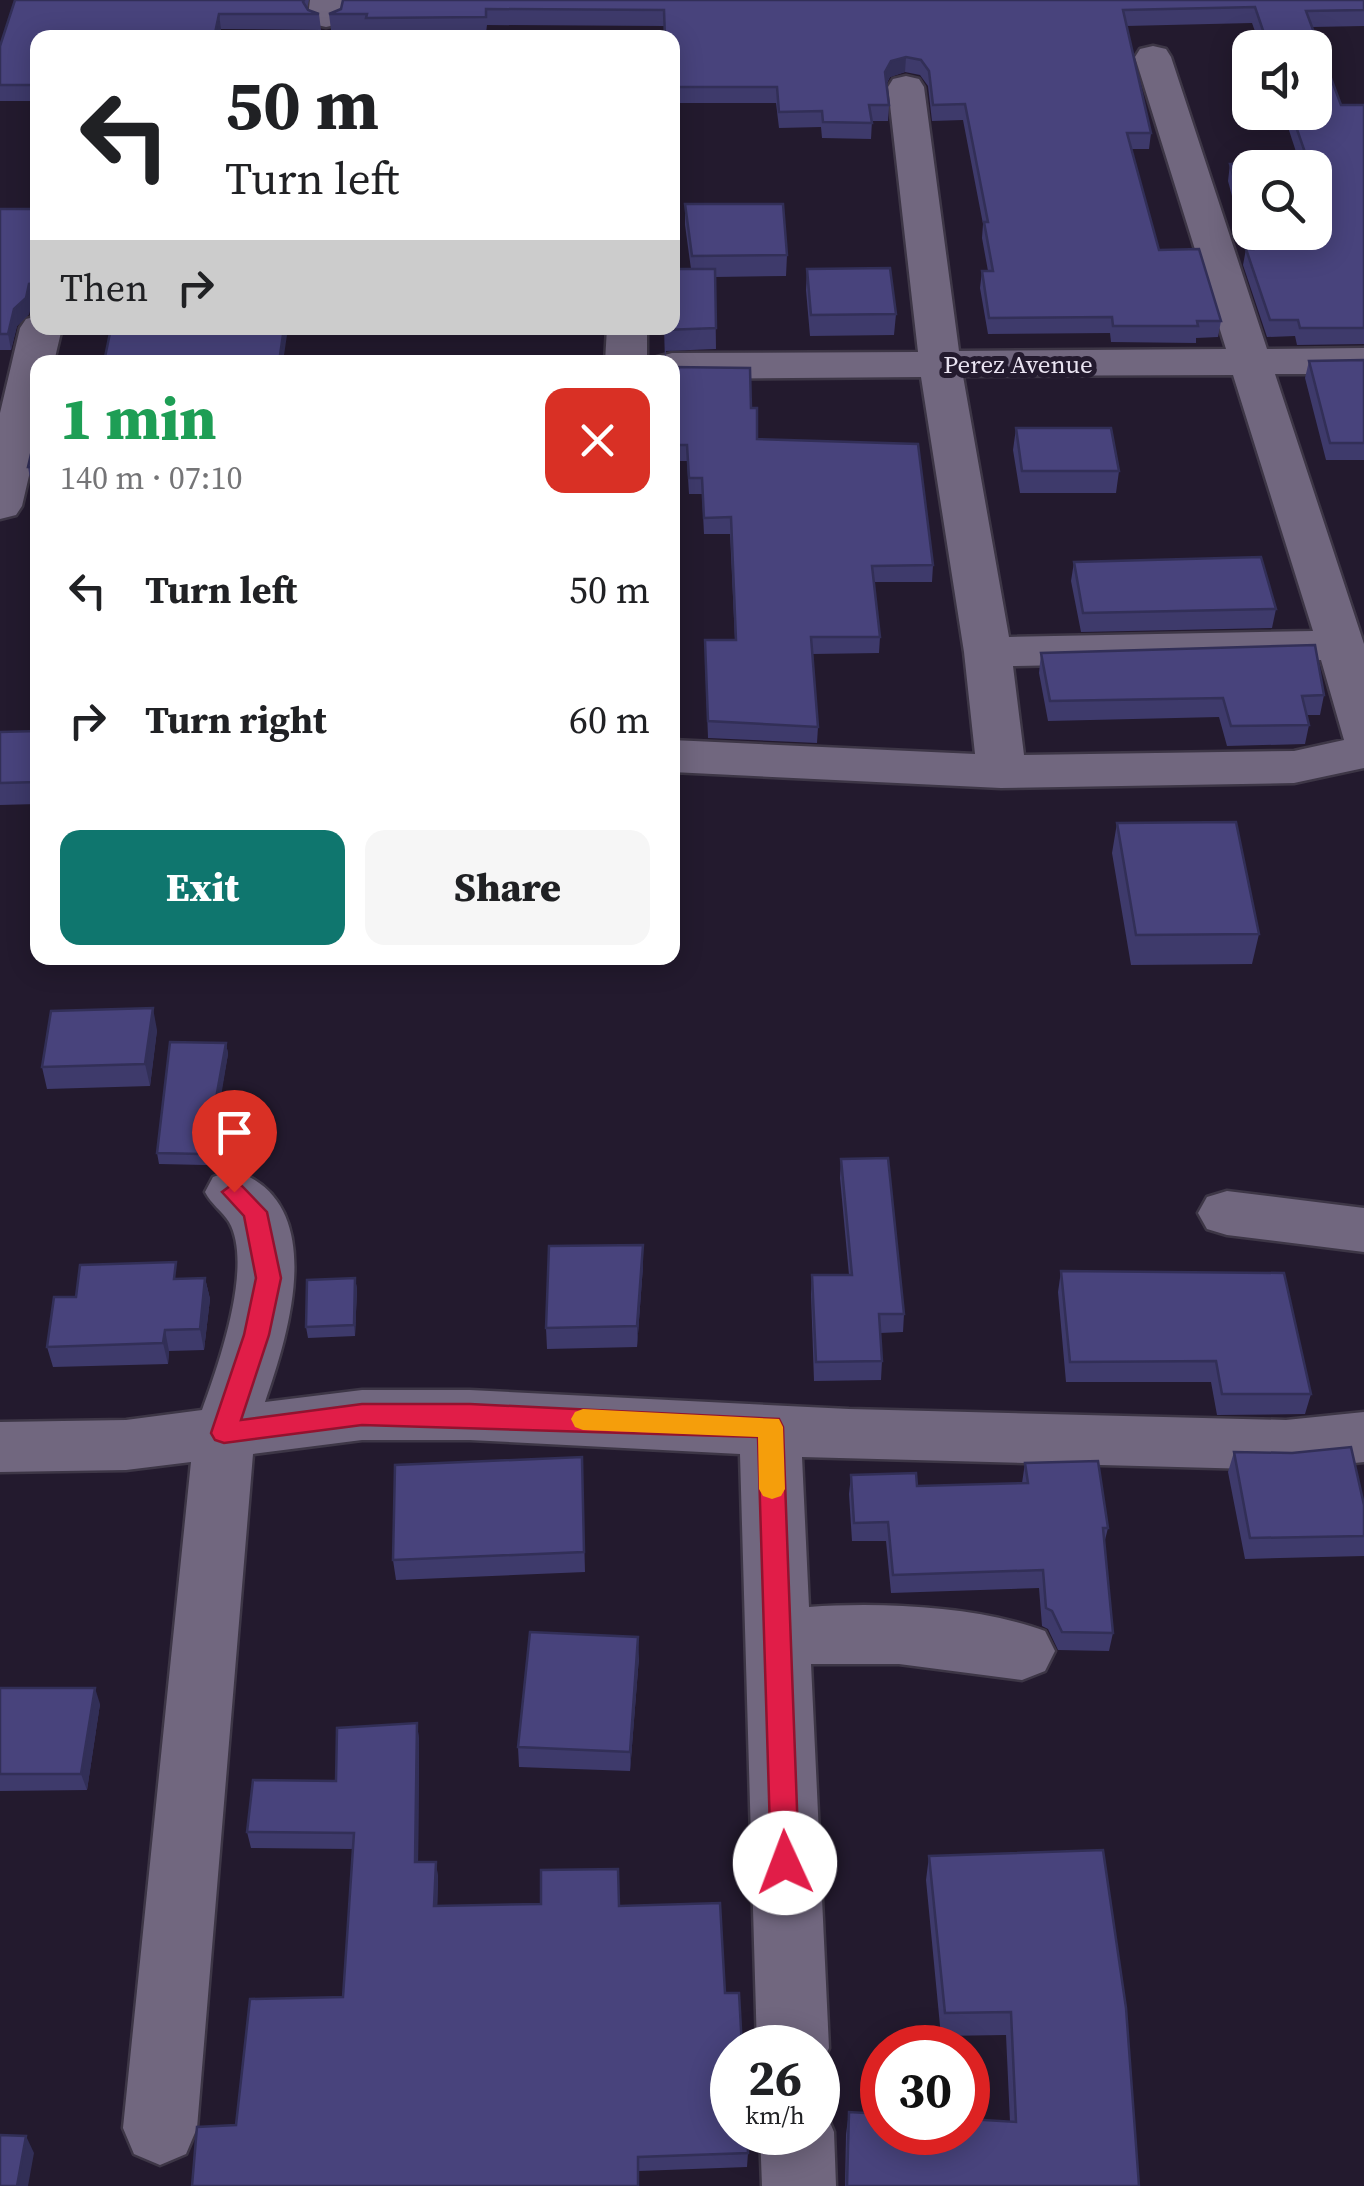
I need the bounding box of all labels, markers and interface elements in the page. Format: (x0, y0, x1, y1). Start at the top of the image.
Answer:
map controls (1232, 30, 1332, 250)
button: sound (1232, 30, 1332, 130)
text: 50 m (225, 56, 379, 152)
icon: left (60, 70, 190, 200)
text: Turn left (225, 147, 399, 209)
button: search (1232, 150, 1332, 250)
icon: right (168, 260, 223, 315)
text: Then (60, 262, 148, 314)
street label: Perez Avenue (943, 347, 1093, 381)
text: 1 min (60, 377, 216, 459)
button: close (545, 388, 650, 493)
text: 140 m · 07:10 (60, 456, 242, 500)
icon: left (60, 563, 115, 618)
text: Turn left (145, 564, 297, 616)
text: 50 m (569, 564, 650, 616)
icon: right (60, 693, 115, 748)
text: Turn right (145, 694, 327, 746)
text: 60 m (569, 694, 650, 746)
button: Exit (60, 830, 345, 945)
button: Share (365, 830, 650, 945)
pin (192, 1090, 277, 1193)
icon: arrive (207, 1105, 262, 1160)
position arrow (733, 1811, 837, 1915)
speed limit sign: 30 (860, 2025, 990, 2155)
text: 26 (748, 2043, 802, 2112)
text: km/h (745, 2098, 805, 2132)

